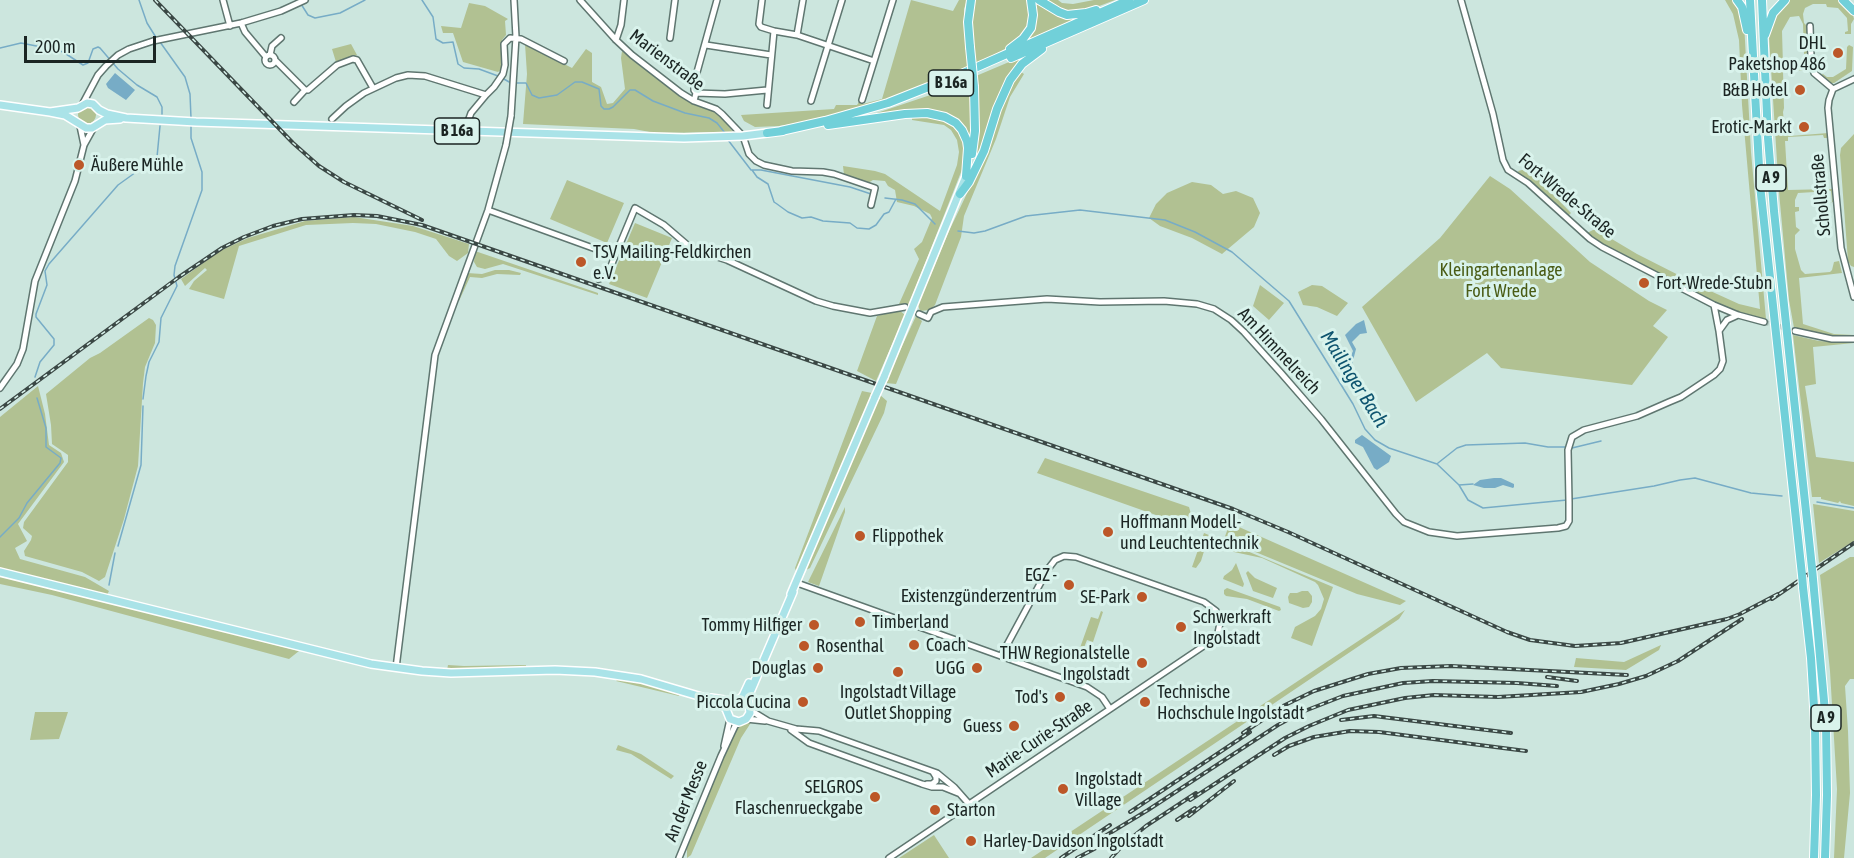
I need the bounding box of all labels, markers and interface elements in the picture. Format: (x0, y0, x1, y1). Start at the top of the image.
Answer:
scale bar (27, 24, 159, 62)
street label: Marienstraße (625, 25, 709, 95)
place label: DHL Paketshop 486 (1728, 32, 1826, 74)
text: 200 m (35, 36, 76, 57)
marker: DHL Paketshop 486 (1831, 46, 1845, 60)
road number: B 16a (928, 70, 974, 96)
place label: B&B Hotel (1722, 79, 1788, 101)
marker: B&B Hotel (1793, 83, 1807, 97)
place label: Erotic-Markt (1711, 116, 1792, 138)
road number: B 16a (434, 118, 480, 144)
marker: Erotic-Markt (1797, 120, 1811, 134)
street label: Fort-Wrede-Straße (1514, 149, 1620, 243)
street label: Schollstraße (1807, 153, 1835, 237)
place label: Äußere Mühle (91, 154, 183, 176)
marker: Äußere Mühle (72, 158, 86, 172)
road number: A 9 (1756, 165, 1786, 191)
place label: TSV Mailing-Feldkirchen e.V. (593, 241, 752, 284)
marker: TSV Mailing-Feldkirchen e.V. (574, 255, 588, 269)
park label: Kleingartenanlage Fort Wrede (1439, 259, 1563, 302)
place label: Fort-Wrede-Stubn (1656, 272, 1773, 294)
marker: Fort-Wrede-Stubn (1637, 276, 1651, 290)
street label: Am Himmelreich (1233, 303, 1325, 399)
water label: Mailinger Bach (1315, 326, 1393, 432)
place label: Hoffmann Modell- und Leuchtentechnik (1120, 511, 1259, 554)
place label: Flippothek (872, 525, 944, 547)
marker: Hoffmann Modell- und Leuchtentechnik (1101, 525, 1115, 539)
marker: Flippothek (853, 529, 867, 543)
place label: EGZ - Existenzgünderzentrum (901, 564, 1057, 606)
marker: EGZ - Existenzgünderzentrum (1062, 578, 1076, 592)
place label: SE-Park (1080, 586, 1130, 608)
marker: SE-Park (1135, 590, 1149, 604)
place label: Schwerkraft Ingolstadt (1193, 606, 1271, 648)
place label: Timberland (872, 611, 949, 633)
place label: Tommy Hilfiger (702, 614, 802, 636)
marker: Timberland (853, 615, 867, 629)
marker: Tommy Hilfiger (807, 618, 821, 632)
marker: Schwerkraft Ingolstadt (1174, 620, 1188, 634)
place label: Coach (926, 634, 966, 656)
place label: Rosenthal (816, 635, 884, 657)
marker: Coach (907, 638, 921, 652)
marker: Rosenthal (797, 639, 811, 653)
place label: THW Regionalstelle Ingolstadt (1000, 642, 1130, 684)
marker: THW Regionalstelle Ingolstadt (1135, 656, 1149, 670)
place label: Douglas (752, 657, 806, 679)
place label: UGG (935, 657, 965, 679)
marker: Douglas (811, 661, 825, 675)
marker: UGG (970, 661, 984, 675)
marker: Ingolstadt Village Outlet Shopping (891, 665, 905, 679)
place label: Ingolstadt Village Outlet Shopping (840, 681, 956, 724)
place label: Technische Hochschule Ingolstadt (1157, 681, 1305, 724)
place label: Tod's (1015, 686, 1048, 708)
marker: Tod's (1053, 690, 1067, 704)
place label: Piccola Cucina (696, 691, 791, 713)
marker: Piccola Cucina (796, 695, 810, 709)
street label: Marie-Curie-Straße (981, 695, 1097, 783)
marker: Technische Hochschule Ingolstadt (1138, 695, 1152, 709)
road number: A 9 (1811, 705, 1841, 731)
place label: Guess (963, 715, 1002, 737)
marker: Guess (1007, 719, 1021, 733)
street label: An der Messe (660, 757, 712, 845)
place label: Ingolstadt Village (1075, 768, 1143, 810)
place label: SELGROS Flaschenrueckgabe (735, 776, 863, 818)
marker: Ingolstadt Village (1056, 782, 1070, 796)
marker: SELGROS Flaschenrueckgabe (868, 790, 882, 804)
place label: Starton (947, 799, 995, 821)
marker: Starton (928, 803, 942, 817)
place label: Harley-Davidson Ingolstadt (983, 830, 1164, 852)
marker: Harley-Davidson Ingolstadt (964, 834, 978, 848)

